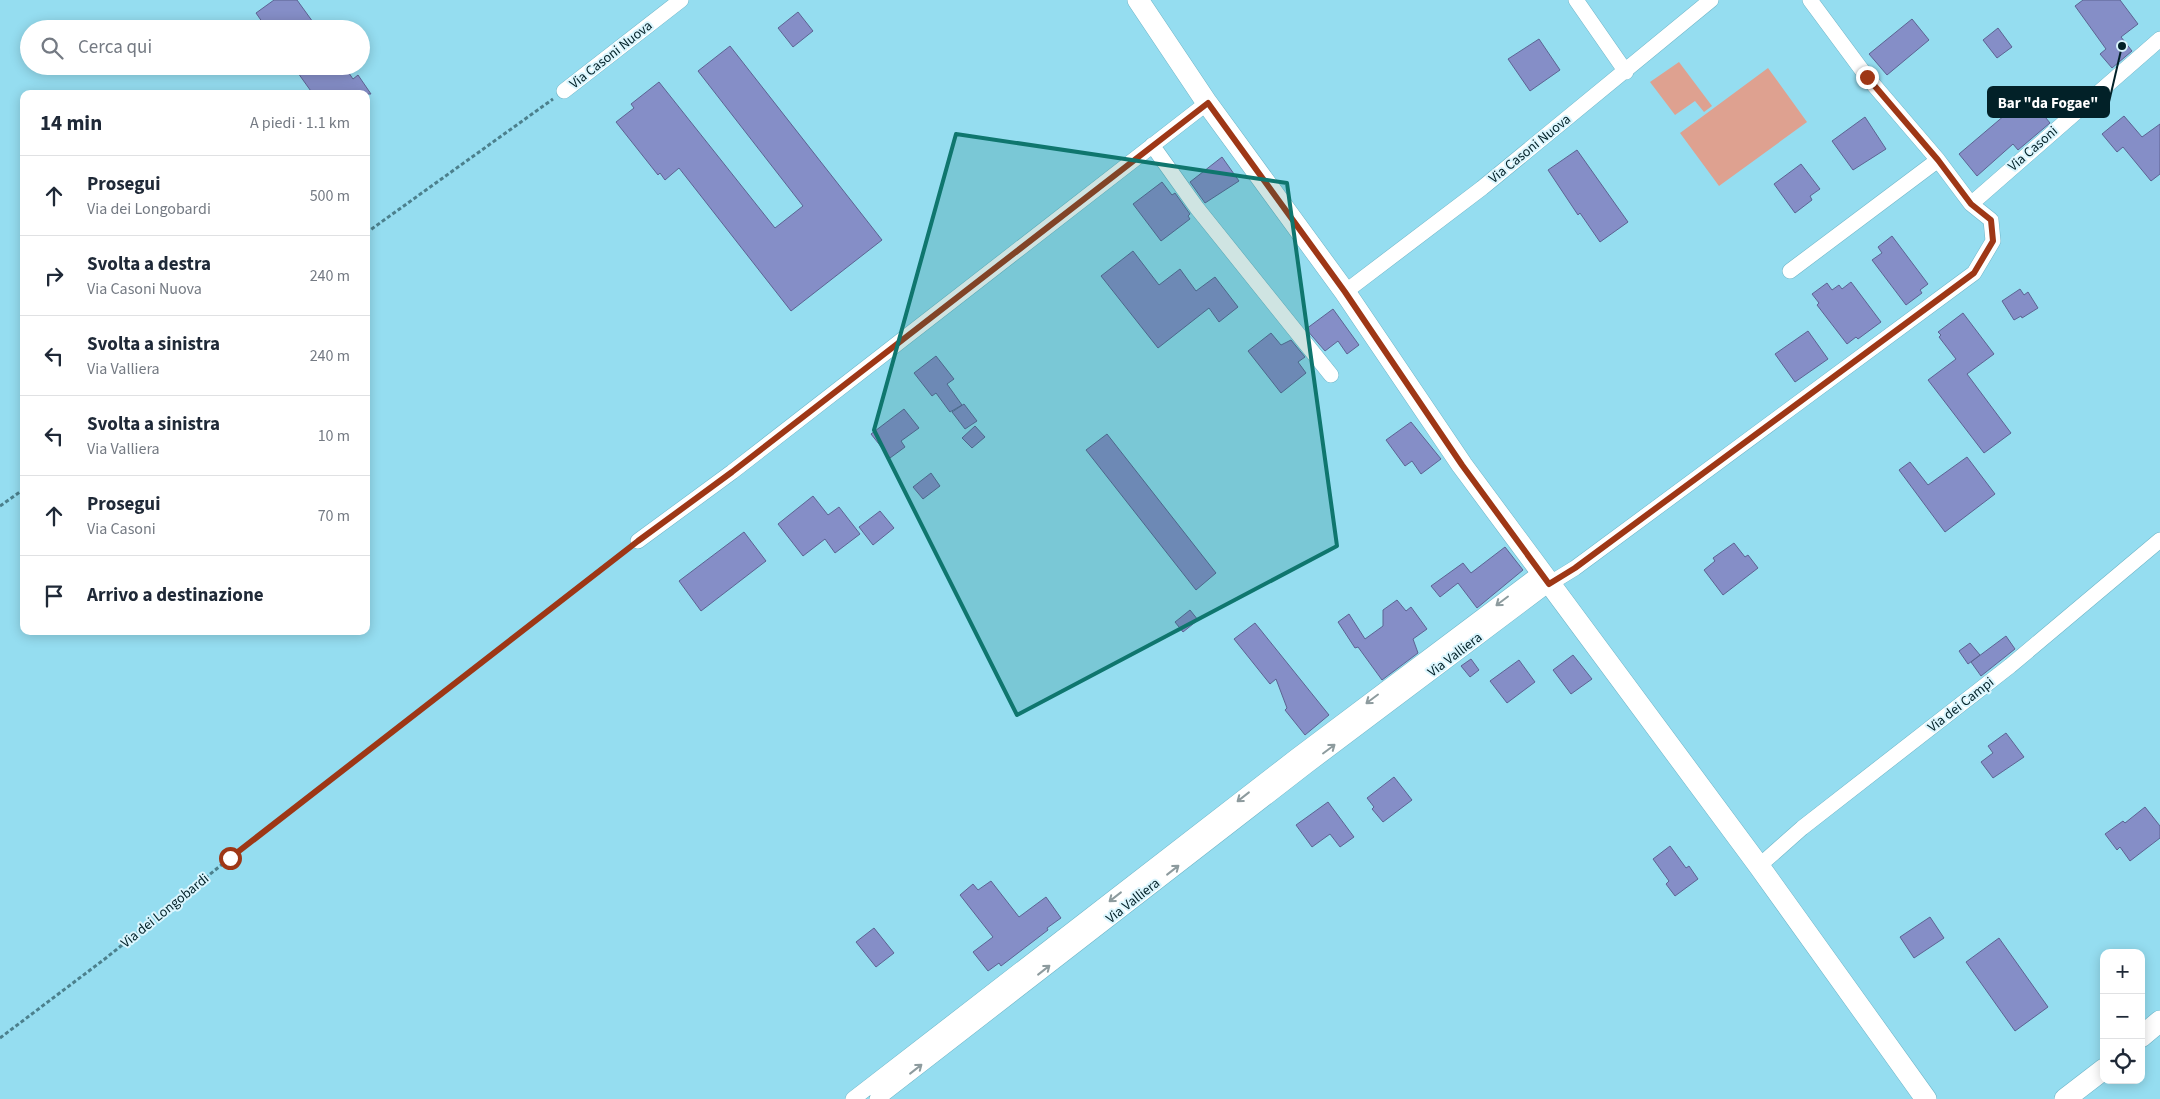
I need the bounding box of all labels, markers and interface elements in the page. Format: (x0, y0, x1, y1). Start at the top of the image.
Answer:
street label: Via Casoni Nuova (565, 16, 657, 94)
search box (20, 20, 370, 75)
icon: search (38, 34, 66, 62)
text: Cerca qui (78, 34, 152, 61)
route end (1856, 66, 1879, 89)
callout: Bar "da Fogae" (1988, 87, 2109, 117)
text: Bar "da Fogae" (1998, 93, 2098, 114)
text: 14 min (40, 108, 102, 138)
street label: Via Casoni Nuova (1485, 110, 1575, 188)
text: A piedi · 1.1 km (250, 112, 350, 134)
street label: Via Casoni (2004, 122, 2062, 176)
text: Prosegui (87, 171, 160, 198)
icon: ahead (40, 182, 68, 210)
text: 500 m (310, 185, 350, 207)
text: Via dei Longobardi (87, 198, 211, 220)
text: Svolta a destra (87, 251, 211, 278)
icon: right (40, 262, 68, 290)
text: 240 m (310, 265, 350, 287)
text: Via Casoni Nuova (87, 278, 202, 300)
text: Svolta a sinistra (87, 331, 220, 358)
icon: left (40, 342, 68, 370)
text: 240 m (310, 345, 350, 367)
text: Via Valliera (87, 358, 160, 380)
text: Svolta a sinistra (87, 411, 220, 438)
icon: left (40, 422, 68, 450)
text: 10 m (318, 425, 350, 447)
text: Via Valliera (87, 438, 160, 460)
text: Prosegui (87, 491, 160, 518)
icon: ahead (40, 502, 68, 530)
text: 70 m (318, 505, 350, 527)
text: Via Casoni (87, 518, 156, 540)
icon: arrive (40, 582, 68, 610)
text: Arrivo a destinazione (87, 582, 264, 609)
one-way arrow (1495, 596, 1509, 606)
street label: Via Valliera (1424, 628, 1486, 682)
street label: Via dei Campi (1924, 673, 1998, 737)
one-way arrow (1365, 694, 1379, 704)
one-way arrow (1322, 744, 1336, 754)
one-way arrow (1237, 792, 1250, 803)
route start (219, 847, 242, 870)
one-way arrow (1166, 865, 1179, 876)
street label: Via dei Longobardi (117, 869, 213, 953)
street label: Via Valliera (1102, 874, 1164, 928)
one-way arrow (1108, 891, 1121, 902)
map controls (2100, 949, 2145, 1084)
button: + (2100, 949, 2145, 994)
one-way arrow (1037, 964, 1050, 975)
button: − (2100, 994, 2145, 1039)
button: locate (2100, 1039, 2145, 1084)
one-way arrow (909, 1064, 923, 1074)

